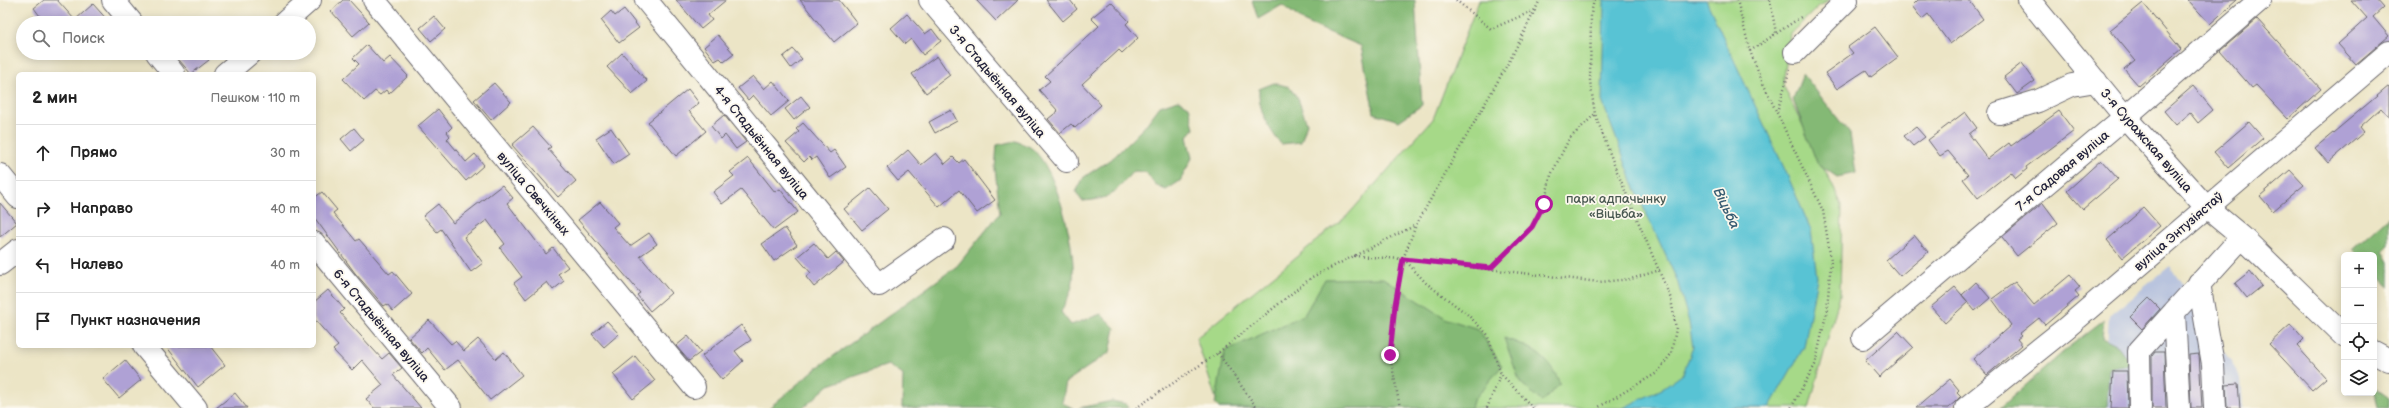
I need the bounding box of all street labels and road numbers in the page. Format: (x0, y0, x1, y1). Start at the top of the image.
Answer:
street label: 3-я Стадыённая вуліца (945, 22, 1049, 141)
street label: 4-я Стадыённая вуліца (710, 82, 812, 203)
street label: 3-я Суражская вуліца (2097, 85, 2196, 196)
street label: 7-я Садовая вуліца (2013, 127, 2113, 214)
street label: вуліца Свечкіных (494, 148, 573, 239)
street label: вуліца Энтузіястаў (2131, 189, 2227, 275)
street label: 6-я Стадыённая вуліца (329, 266, 433, 385)

